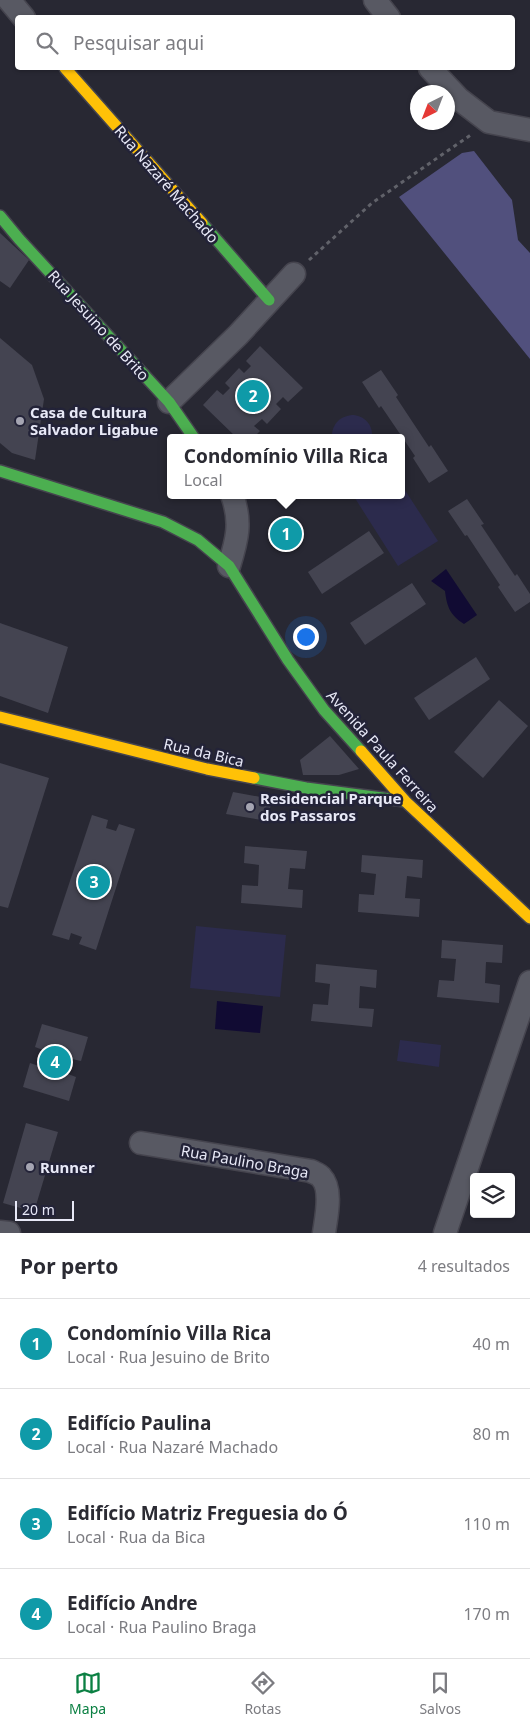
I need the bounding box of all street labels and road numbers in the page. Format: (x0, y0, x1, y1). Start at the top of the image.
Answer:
street label: Rua Nazaré Machado (110, 121, 224, 247)
street label: Rua Jesuino de Brito (44, 266, 154, 384)
street label: Avenida Paula Ferreira (323, 685, 443, 817)
street label: Rua da Bica (162, 733, 246, 771)
street label: Rua Paulino Braga (180, 1140, 310, 1182)

